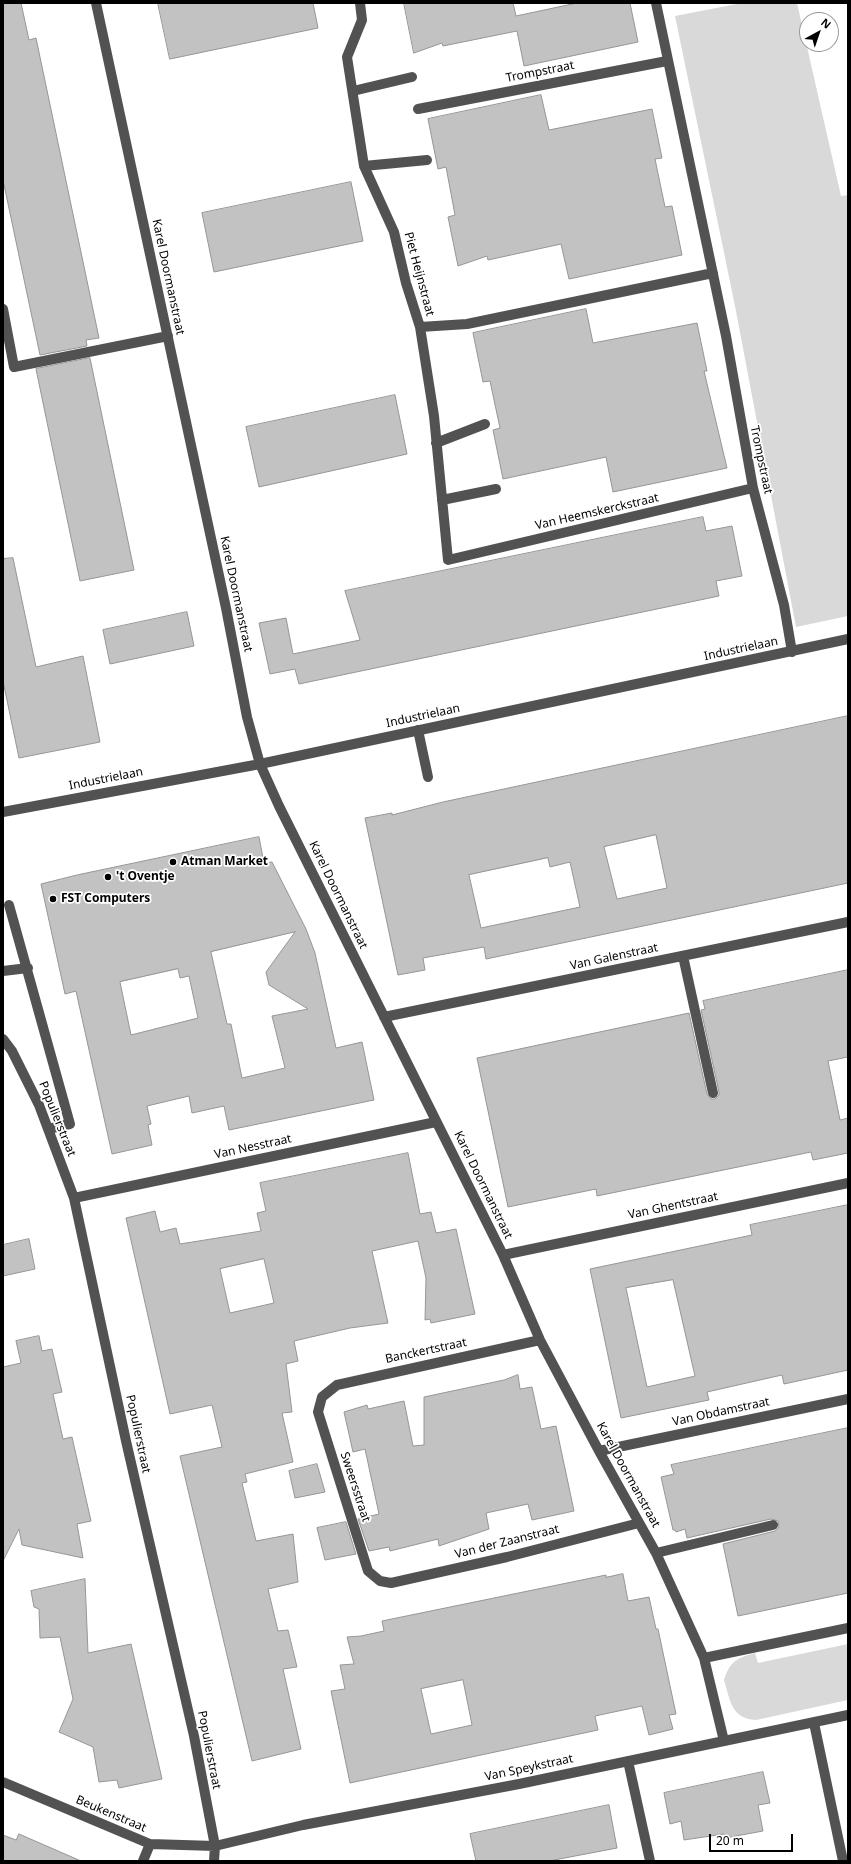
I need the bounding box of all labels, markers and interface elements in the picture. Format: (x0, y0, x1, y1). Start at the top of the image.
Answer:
north arrow (799, 12, 839, 52)
text: N (818, 15, 835, 32)
street label: Trompstraat (505, 58, 575, 86)
street label: Karel Doormanstraat (149, 218, 187, 336)
street label: Piet Heijnstraat (401, 230, 437, 318)
street label: Trompstraat (747, 425, 775, 495)
street label: Van Heemskerckstraat (534, 491, 660, 533)
street label: Karel Doormanstraat (217, 535, 255, 653)
street label: Industrielaan (703, 634, 779, 664)
street label: Industrielaan (385, 701, 461, 731)
street label: Industrielaan (68, 765, 144, 793)
street label: Karel Doormanstraat (306, 839, 370, 951)
place label: Atman Market (181, 855, 268, 869)
marker: Atman Market (168, 857, 178, 867)
place label: 't Oventje (116, 870, 175, 884)
marker: 't Oventje (103, 872, 113, 882)
place label: FST Computers (61, 892, 150, 906)
marker: FST Computers (48, 894, 58, 904)
street label: Van Galenstraat (569, 941, 659, 973)
street label: Populierstraat (35, 1079, 79, 1159)
street label: Karel Doormanstraat (451, 1129, 515, 1241)
street label: Van Nesstraat (213, 1132, 293, 1162)
street label: Van Ghentstraat (627, 1189, 719, 1223)
street label: Banckertstraat (384, 1335, 468, 1367)
street label: Populierstraat (123, 1393, 153, 1475)
street label: Van Obdamstraat (671, 1395, 771, 1429)
street label: Karel Doormanstraat (593, 1420, 663, 1530)
street label: Sweersstraat (337, 1450, 373, 1524)
street label: Van der Zaanstraat (453, 1522, 561, 1562)
street label: Populierstraat (194, 1709, 224, 1791)
street label: Van Speykstraat (484, 1752, 574, 1784)
street label: Beukenstraat (74, 1793, 148, 1835)
scale bar (711, 1826, 795, 1852)
text: 20 m (716, 1832, 744, 1849)

